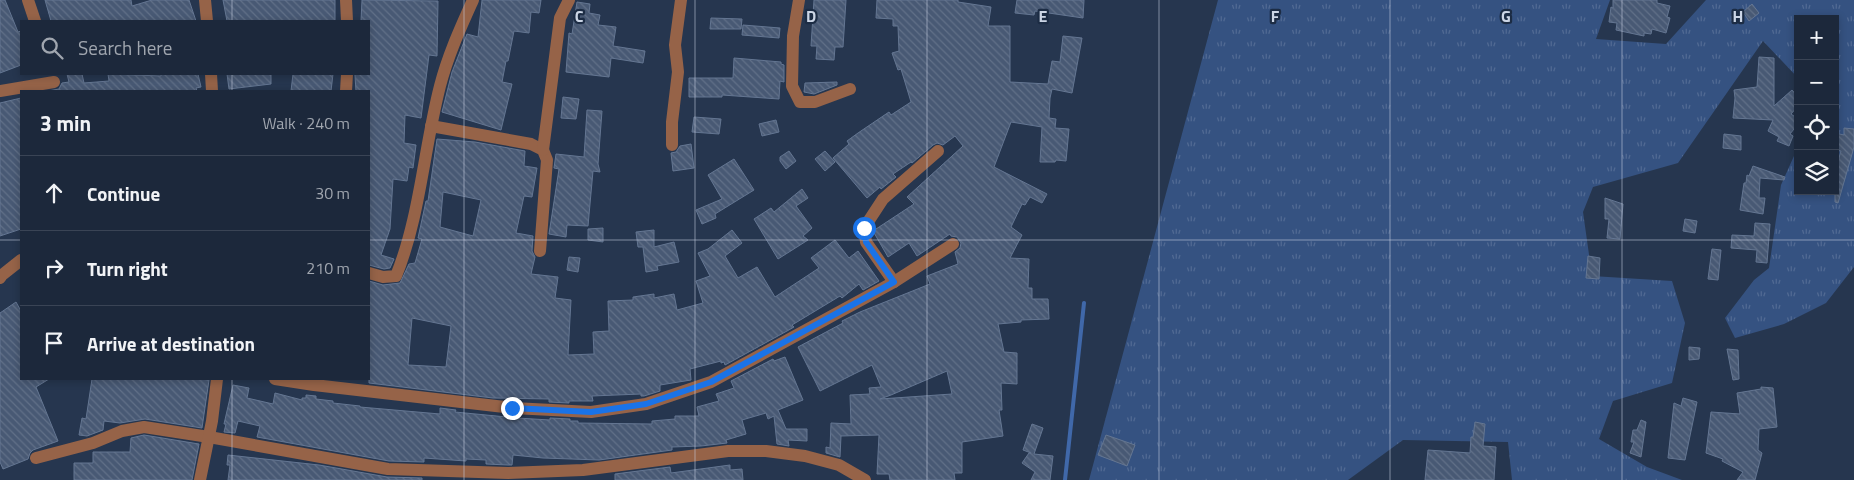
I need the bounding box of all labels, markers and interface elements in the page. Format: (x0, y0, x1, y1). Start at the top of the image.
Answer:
text: C (575, 4, 584, 28)
text: D (806, 4, 816, 28)
text: E (1039, 4, 1048, 28)
text: F (1271, 4, 1280, 28)
text: G (1501, 4, 1511, 28)
text: H (1733, 4, 1743, 28)
map controls (1794, 15, 1839, 195)
button: + (1794, 15, 1839, 60)
search box (20, 20, 370, 75)
text: Search here (78, 33, 172, 62)
icon: search (38, 34, 66, 62)
button: − (1794, 60, 1839, 105)
button: locate (1794, 105, 1839, 150)
text: 3 min (40, 107, 91, 139)
text: Walk · 240 m (262, 111, 350, 135)
button: layers (1794, 150, 1839, 195)
icon: ahead (40, 179, 68, 207)
text: Continue (87, 179, 160, 208)
text: 30 m (315, 181, 350, 205)
route start (853, 217, 876, 240)
icon: right (40, 254, 68, 282)
text: Turn right (87, 254, 168, 283)
text: 210 m (306, 256, 350, 280)
icon: arrive (40, 329, 68, 357)
text: Arrive at destination (87, 329, 255, 358)
route end (501, 397, 524, 420)

